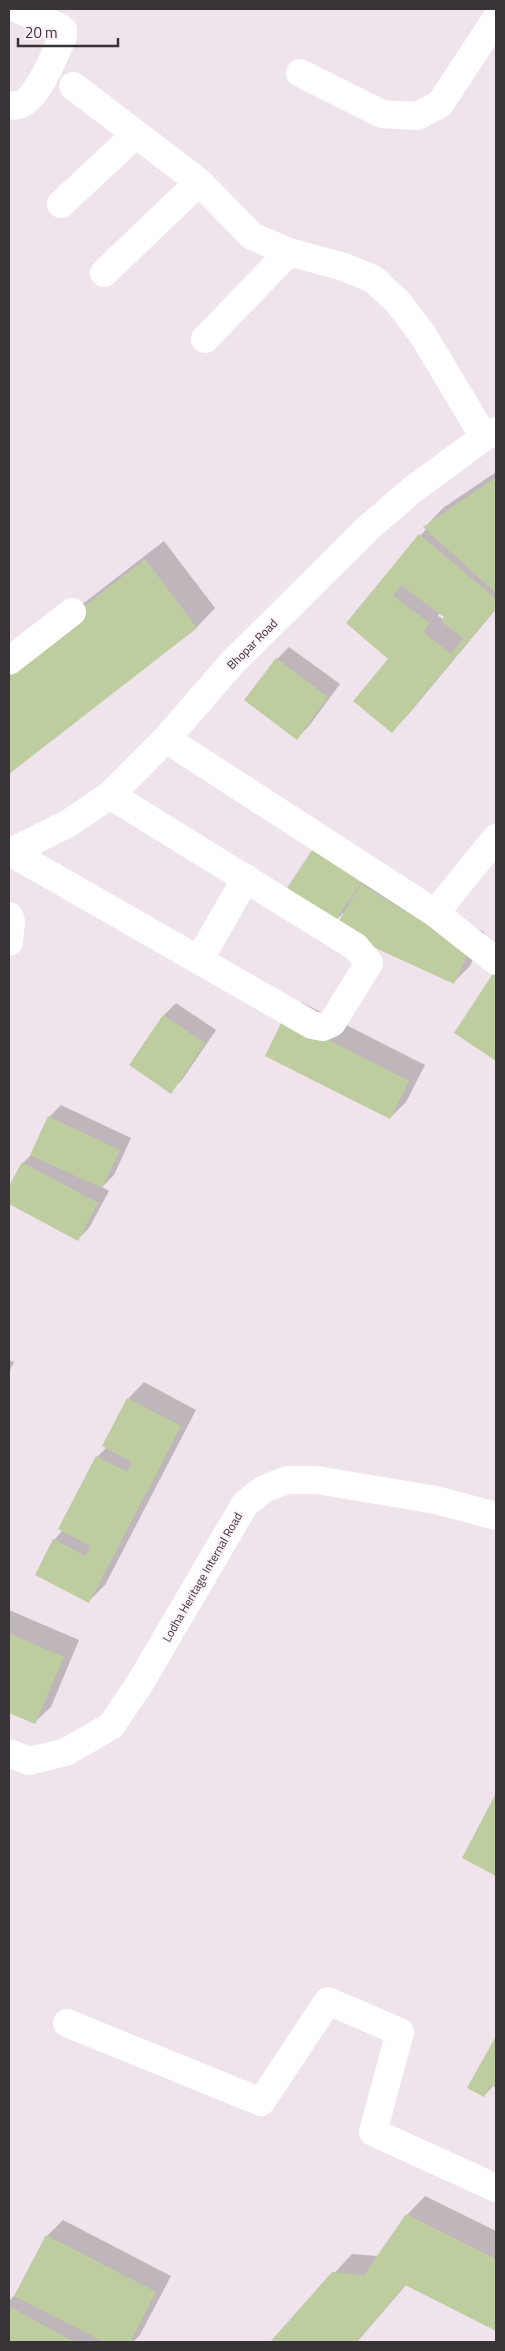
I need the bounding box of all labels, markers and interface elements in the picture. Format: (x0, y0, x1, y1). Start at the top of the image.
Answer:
scale bar (18, 15, 118, 47)
text: 20 m (25, 21, 58, 44)
street label: Bhopar Road (222, 614, 282, 674)
street label: Lodha Heritage Internal Road (157, 1509, 247, 1645)

